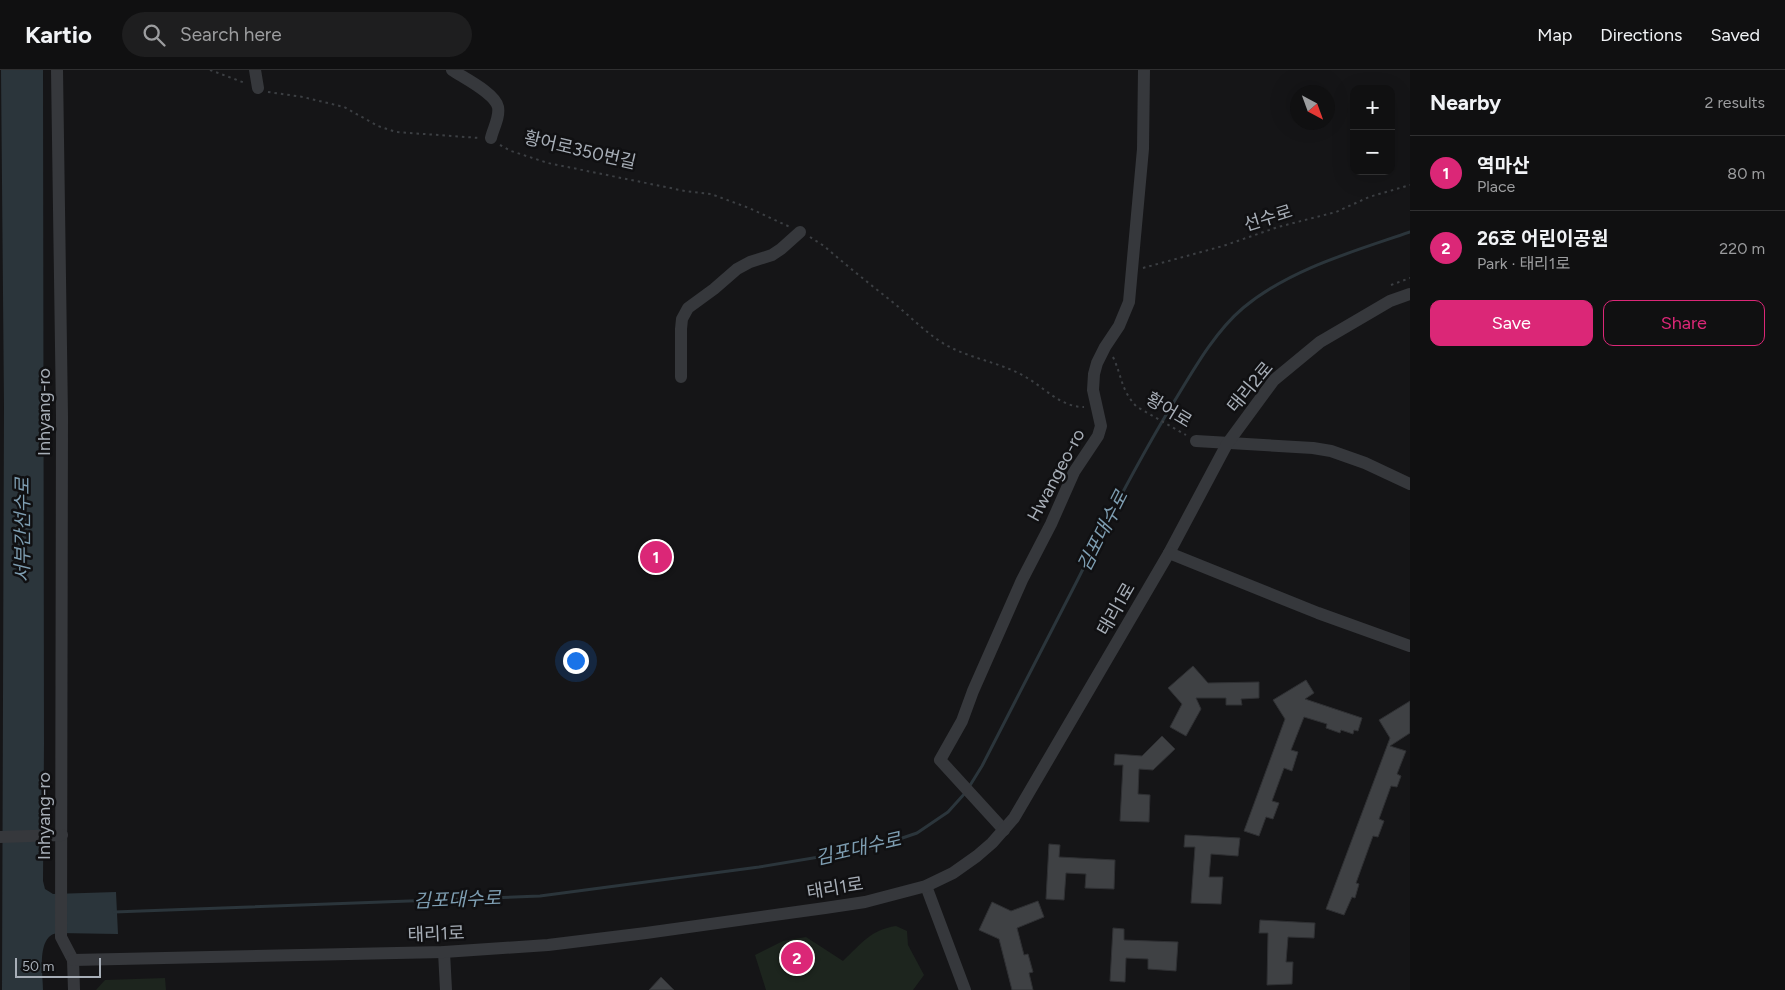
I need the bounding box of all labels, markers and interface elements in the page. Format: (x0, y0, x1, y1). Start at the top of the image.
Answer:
search box (122, 12, 472, 57)
text: Kartio (25, 20, 92, 49)
icon: search (140, 21, 168, 49)
text: Search here (180, 23, 282, 46)
text: Map (1537, 24, 1572, 46)
text: Directions (1600, 24, 1682, 46)
text: Saved (1710, 24, 1760, 46)
north arrow (1290, 85, 1335, 130)
map controls (1350, 85, 1395, 175)
button: + (1350, 85, 1395, 130)
text: Nearby (1430, 90, 1501, 115)
text: 2 results (1705, 93, 1765, 112)
street label: 황어로350번길 (522, 126, 638, 174)
button: − (1350, 130, 1395, 175)
text: 역마산 (1477, 154, 1529, 177)
text: 1 (1443, 164, 1449, 183)
text: 80 m (1727, 164, 1765, 183)
text: Place (1477, 177, 1515, 196)
street label: 선수로 (1241, 200, 1295, 236)
text: 26호 어린이공원 (1477, 227, 1608, 250)
text: 2 (1441, 239, 1451, 258)
text: 220 m (1719, 239, 1765, 258)
text: Park · 태리1로 (1477, 254, 1570, 273)
button: Save (1430, 300, 1593, 346)
button: Share (1603, 300, 1765, 346)
street label: 태리2로 (1222, 357, 1278, 417)
street label: Inhyang-ro (33, 368, 55, 456)
street label: 황어로 (1142, 388, 1196, 432)
street label: Hwangeo-ro (1022, 425, 1090, 525)
water label: 서부간선수로 (11, 476, 34, 582)
water label: 김포대수로 (1072, 486, 1133, 575)
pin: 1 (640, 538, 672, 576)
street label: 태리1로 (1092, 579, 1140, 639)
your location (563, 648, 589, 674)
street label: Inhyang-ro (33, 772, 55, 860)
water label: 김포대수로 (813, 827, 905, 870)
street label: 태리1로 (805, 873, 865, 903)
water label: 김포대수로 (413, 886, 503, 913)
street label: 태리1로 (407, 922, 465, 946)
pin: 2 (781, 939, 813, 977)
scale bar (15, 955, 101, 978)
text: 50 m (22, 958, 54, 975)

